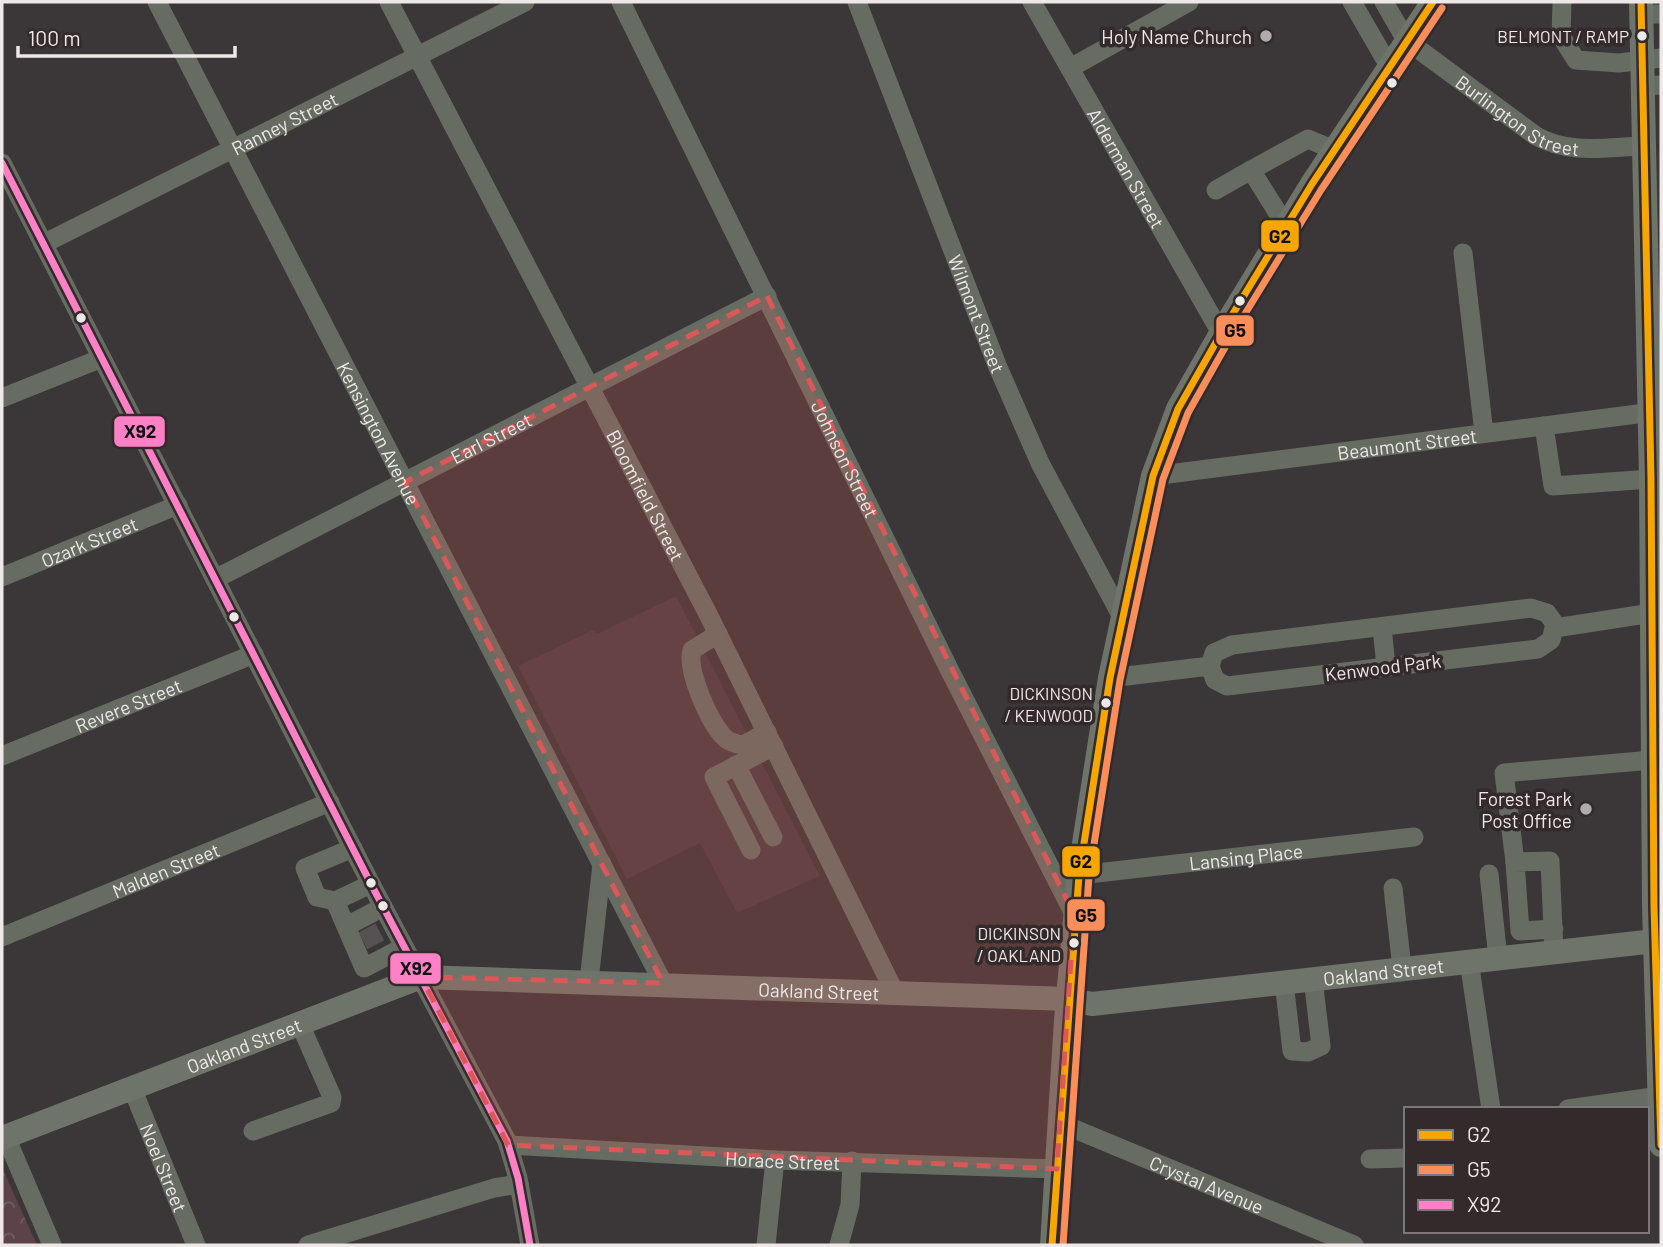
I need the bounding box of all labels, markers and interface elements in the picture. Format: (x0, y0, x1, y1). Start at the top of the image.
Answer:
scale bar (18, 14, 234, 58)
text: 100 m (28, 25, 81, 50)
place label: Holy Name Church (1101, 25, 1252, 48)
place label: BELMONT / RAMP (1497, 26, 1629, 46)
marker: Holy Name Church (1258, 28, 1274, 44)
marker: BELMONT / RAMP (1635, 29, 1649, 43)
street label: Burlington Street (1452, 70, 1580, 160)
unlabelled marker (1385, 76, 1399, 90)
street label: Ranney Street (227, 87, 341, 159)
street label: Alderman Street (1083, 104, 1170, 232)
line badge: G2 (1260, 219, 1300, 253)
text: G2 (1269, 224, 1291, 247)
street label: Wilmont Street (944, 251, 1010, 376)
unlabelled marker (1233, 294, 1247, 308)
unlabelled marker (74, 311, 88, 325)
line badge: G5 (1215, 314, 1255, 347)
text: G5 (1224, 318, 1246, 341)
street label: Kensington Avenue (333, 358, 426, 508)
street label: Johnson Street (807, 397, 884, 521)
street label: Earl Street (446, 407, 535, 468)
line badge: X92 (113, 415, 166, 448)
text: X92 (124, 419, 156, 442)
street label: Beaumont Street (1336, 423, 1478, 464)
street label: Bloomfield Street (602, 425, 690, 565)
street label: Ozark Street (37, 511, 141, 571)
unlabelled marker (227, 610, 241, 624)
street label: Kenwood Park (1323, 648, 1443, 686)
street label: Revere Street (71, 673, 185, 737)
place label: DICKINSON / KENWOOD (1004, 683, 1093, 725)
marker: DICKINSON / KENWOOD (1099, 696, 1113, 710)
place label: Forest Park Post Office (1478, 787, 1572, 832)
marker: Forest Park Post Office (1578, 801, 1594, 817)
street label: Malden Street (109, 837, 223, 902)
street label: Lansing Place (1188, 838, 1304, 874)
line badge: G2 (1061, 845, 1101, 878)
text: G2 (1070, 849, 1092, 872)
unlabelled marker (364, 876, 378, 890)
line badge: G5 (1066, 898, 1106, 932)
unlabelled marker (376, 899, 390, 913)
text: G5 (1075, 903, 1097, 926)
place label: DICKINSON / OAKLAND (977, 923, 1061, 965)
marker: DICKINSON / OAKLAND (1067, 936, 1081, 950)
line badge: X92 (389, 952, 442, 985)
street label: Oakland Street (1322, 953, 1445, 990)
text: X92 (400, 956, 432, 979)
street label: Oakland Street (758, 977, 880, 1004)
street label: Oakland Street (183, 1013, 304, 1078)
legend (1404, 1107, 1649, 1233)
street label: Noel Street (136, 1120, 193, 1215)
text: G2 (1467, 1121, 1491, 1146)
street label: Horace Street (724, 1146, 840, 1174)
street label: Crystal Avenue (1146, 1150, 1267, 1218)
text: G5 (1467, 1156, 1491, 1181)
text: X92 (1467, 1191, 1502, 1216)

